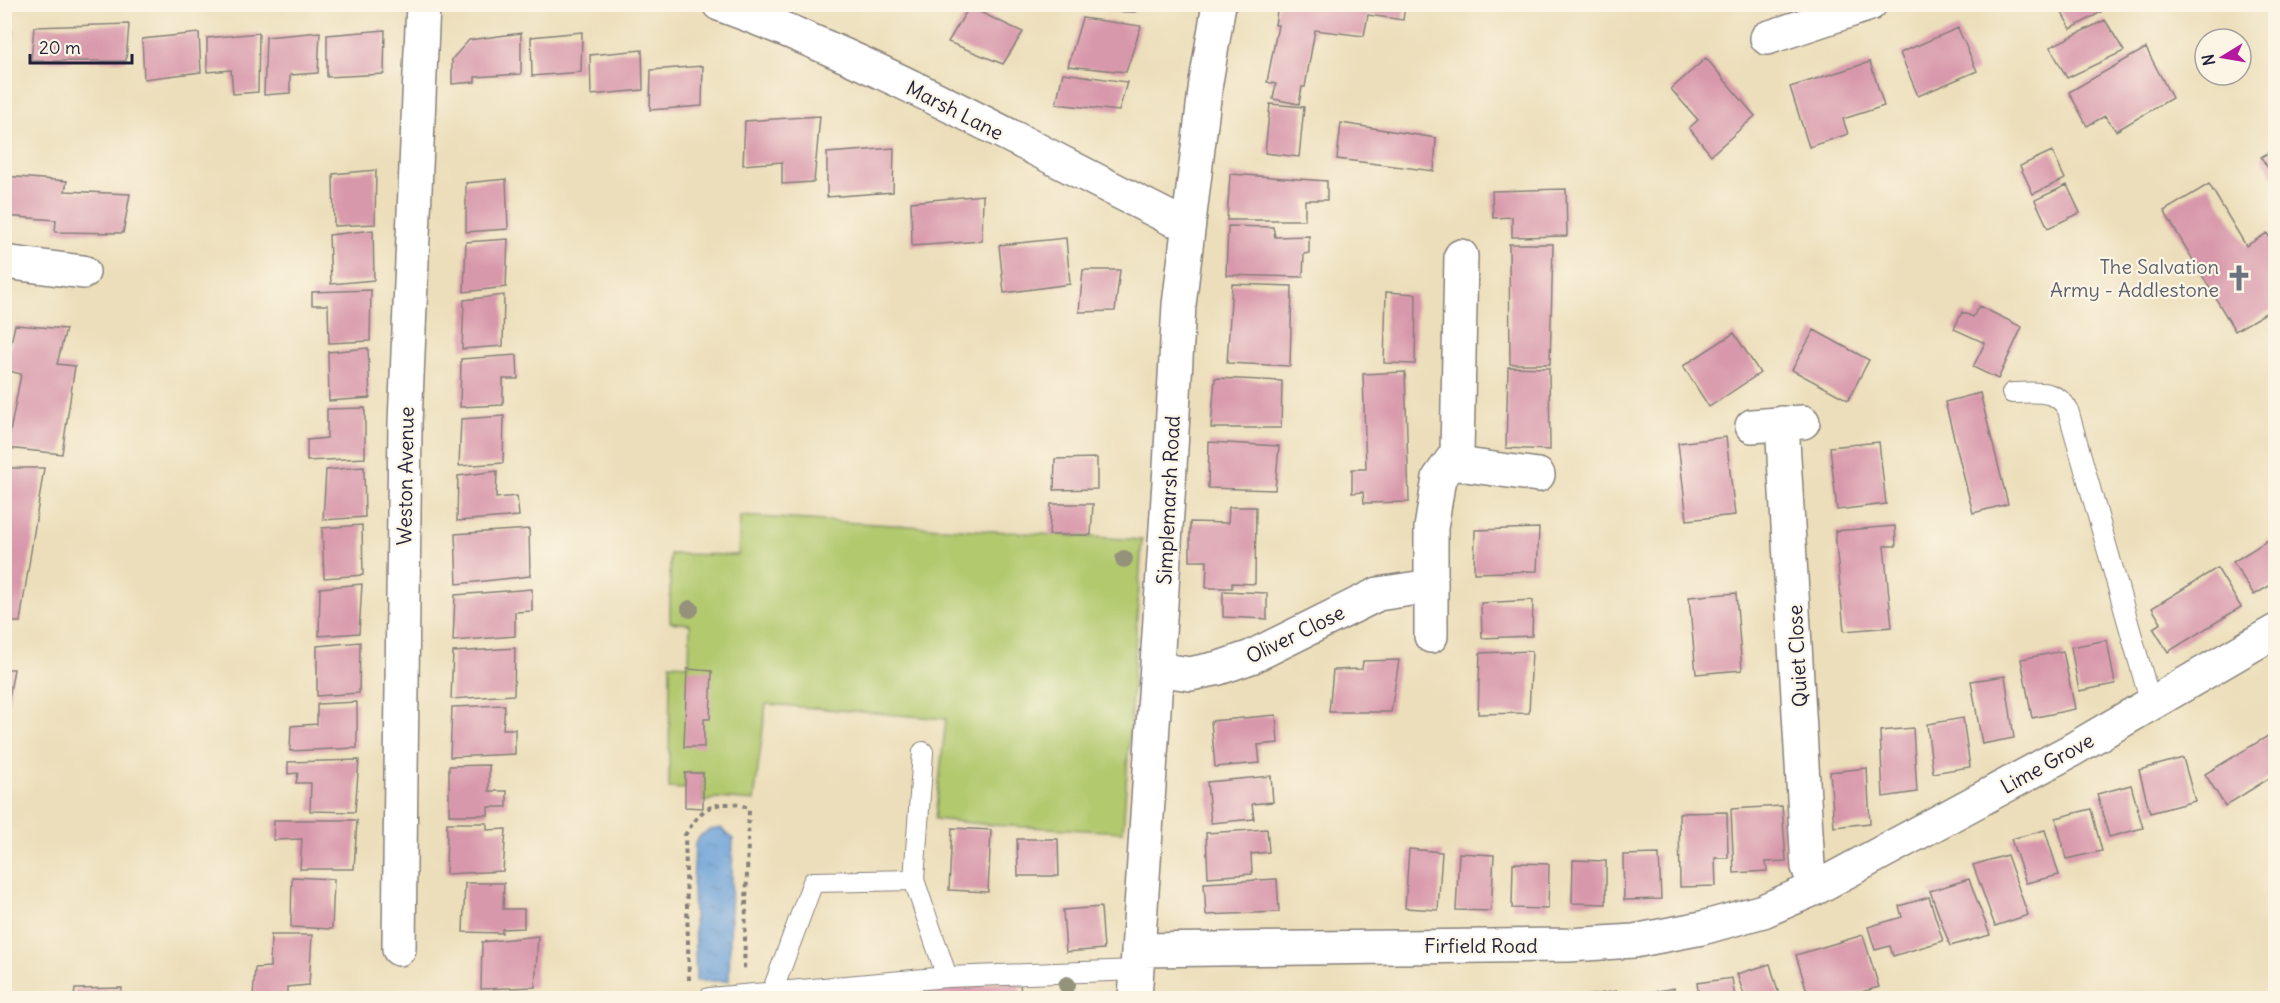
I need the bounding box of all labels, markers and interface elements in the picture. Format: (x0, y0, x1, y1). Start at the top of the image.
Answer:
scale bar (30, 27, 132, 65)
north arrow (2193, 27, 2253, 87)
text: 20 m (39, 36, 81, 59)
text: N (2197, 53, 2219, 67)
street label: Marsh Lane (902, 75, 1008, 145)
place label: The Salvation Army - Addlestone (2050, 254, 2219, 302)
church icon: The Salvation Army - Addlestone (2224, 263, 2254, 293)
street label: Weston Avenue (391, 406, 419, 546)
street label: Simplemarsh Road (1151, 415, 1185, 585)
street label: Oliver Close (1242, 599, 1348, 669)
street label: Quiet Close (1782, 604, 1812, 708)
street label: Lime Grove (1996, 727, 2098, 799)
street label: Firfield Road (1424, 933, 1538, 958)

